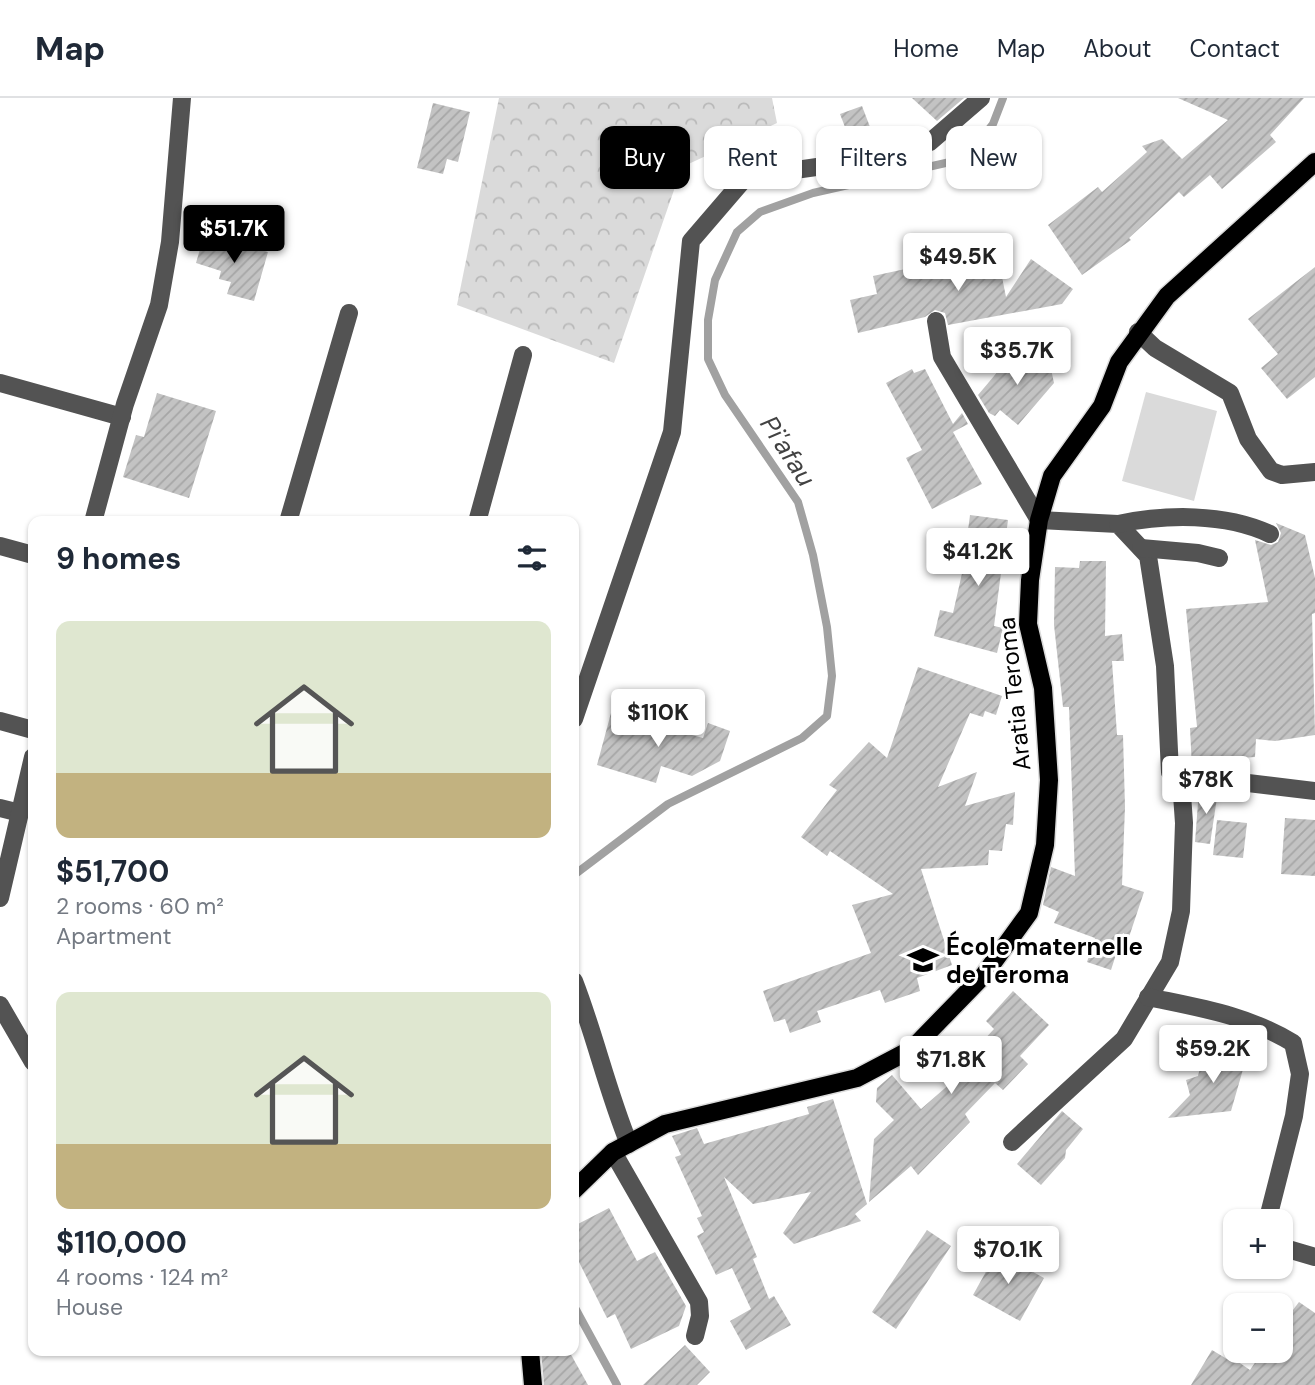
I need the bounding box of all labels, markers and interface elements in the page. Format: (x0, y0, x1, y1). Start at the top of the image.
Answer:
text: Map (35, 27, 105, 70)
text: Home (893, 33, 959, 64)
text: Map (997, 33, 1045, 64)
text: About (1083, 33, 1152, 64)
text: Contact (1190, 33, 1280, 64)
chip: Buy (600, 126, 690, 189)
chip: Rent (704, 126, 802, 189)
chip: Filters (816, 126, 932, 189)
chip: New (946, 126, 1042, 189)
pin: $51.7K (177, 206, 291, 265)
text: $51.7K (199, 213, 269, 243)
pin: $49.5K (901, 234, 1015, 293)
text: $49.5K (919, 241, 997, 271)
pin: $35.7K (960, 328, 1074, 387)
text: $35.7K (980, 335, 1054, 365)
water label: Pi'afau (753, 409, 823, 493)
pin: $41.2K (921, 528, 1035, 588)
text: $41.2K (942, 536, 1014, 566)
text: 9 homes (56, 539, 181, 578)
icon: filters (513, 539, 551, 577)
street label: Aratia Teroma (991, 616, 1037, 772)
icon: home (241, 666, 367, 792)
pin: $110K (609, 690, 707, 749)
text: $110K (627, 697, 689, 727)
pin: $78K (1165, 756, 1247, 816)
text: $78K (1178, 764, 1234, 794)
text: $51,700 (56, 852, 169, 891)
text: 2 rooms · 60 m² (56, 891, 224, 921)
text: Apartment (56, 921, 171, 951)
place label: École maternelle de Teroma (946, 930, 1143, 990)
school or university icon: École maternelle de Teroma (906, 943, 940, 977)
pin: $59.2K (1156, 1026, 1270, 1085)
text: $59.2K (1175, 1033, 1251, 1063)
icon: home (241, 1037, 367, 1163)
pin: $71.8K (894, 1037, 1008, 1096)
text: $71.8K (916, 1044, 986, 1074)
map controls (1223, 1209, 1293, 1363)
button: + (1223, 1209, 1293, 1279)
text: $110,000 (56, 1223, 187, 1262)
pin: $70.1K (951, 1226, 1065, 1286)
text: $70.1K (973, 1234, 1043, 1264)
text: 4 rooms · 124 m² (56, 1262, 228, 1292)
text: House (56, 1292, 123, 1322)
button: − (1223, 1293, 1293, 1363)

